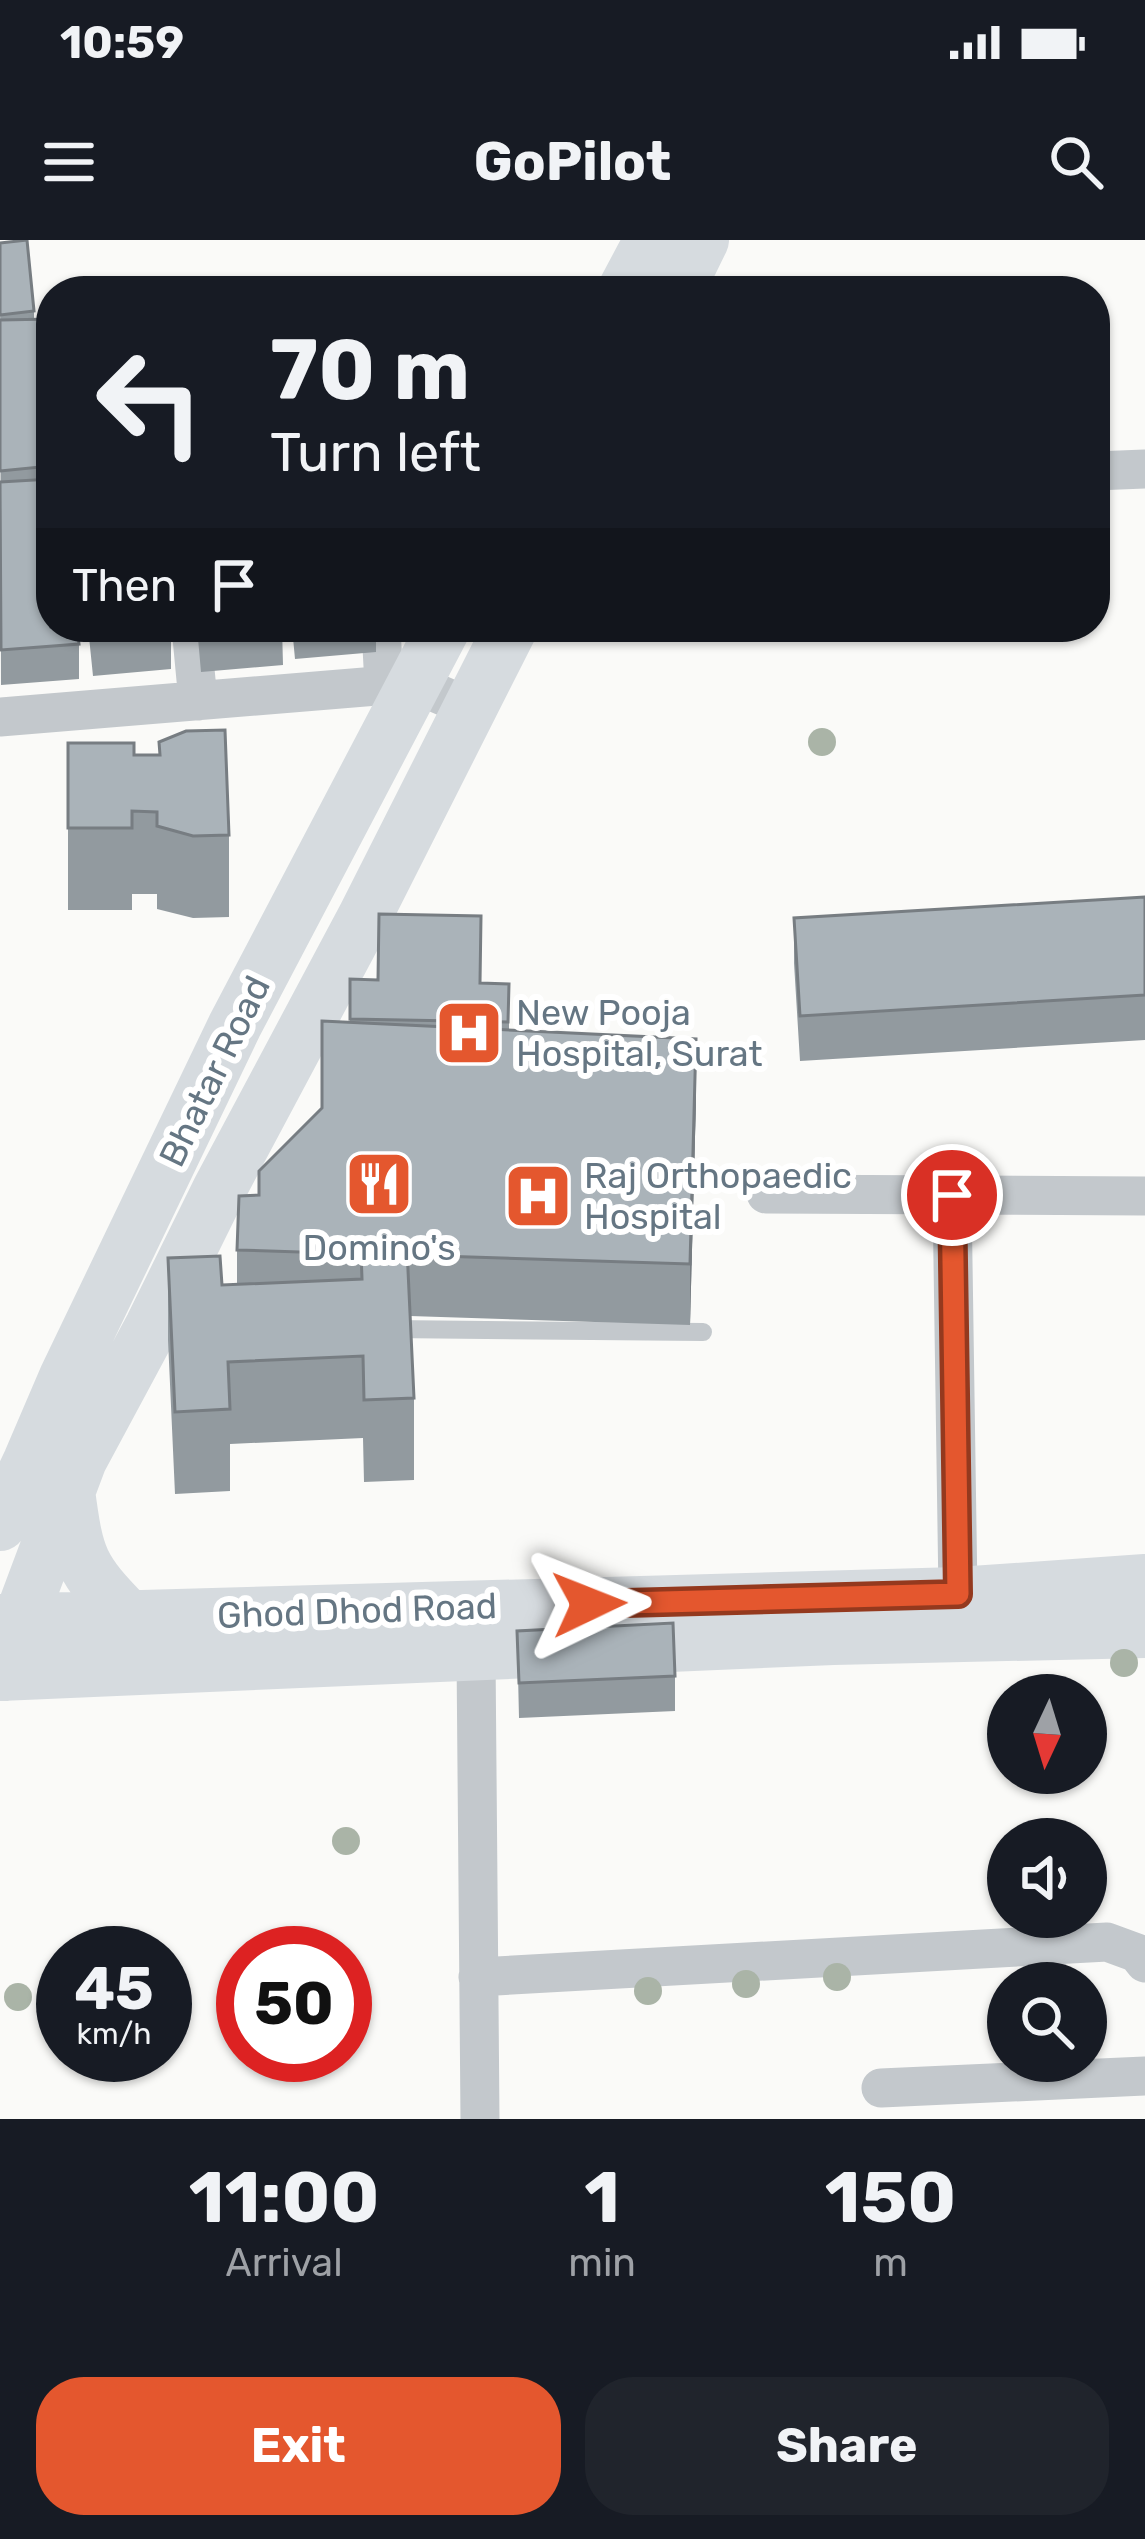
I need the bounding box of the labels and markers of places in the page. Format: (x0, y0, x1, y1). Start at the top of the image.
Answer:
place label: New Pooja Hospital, Surat (516, 991, 763, 1075)
hospital icon: New Pooja Hospital, Surat (434, 998, 504, 1068)
pin (901, 1144, 1003, 1246)
restaurant icon: Domino's (344, 1149, 414, 1219)
place label: Raj Orthopaedic Hospital (584, 1154, 852, 1238)
hospital icon: Raj Orthopaedic Hospital (503, 1161, 573, 1231)
place label: Domino's (302, 1226, 456, 1269)

